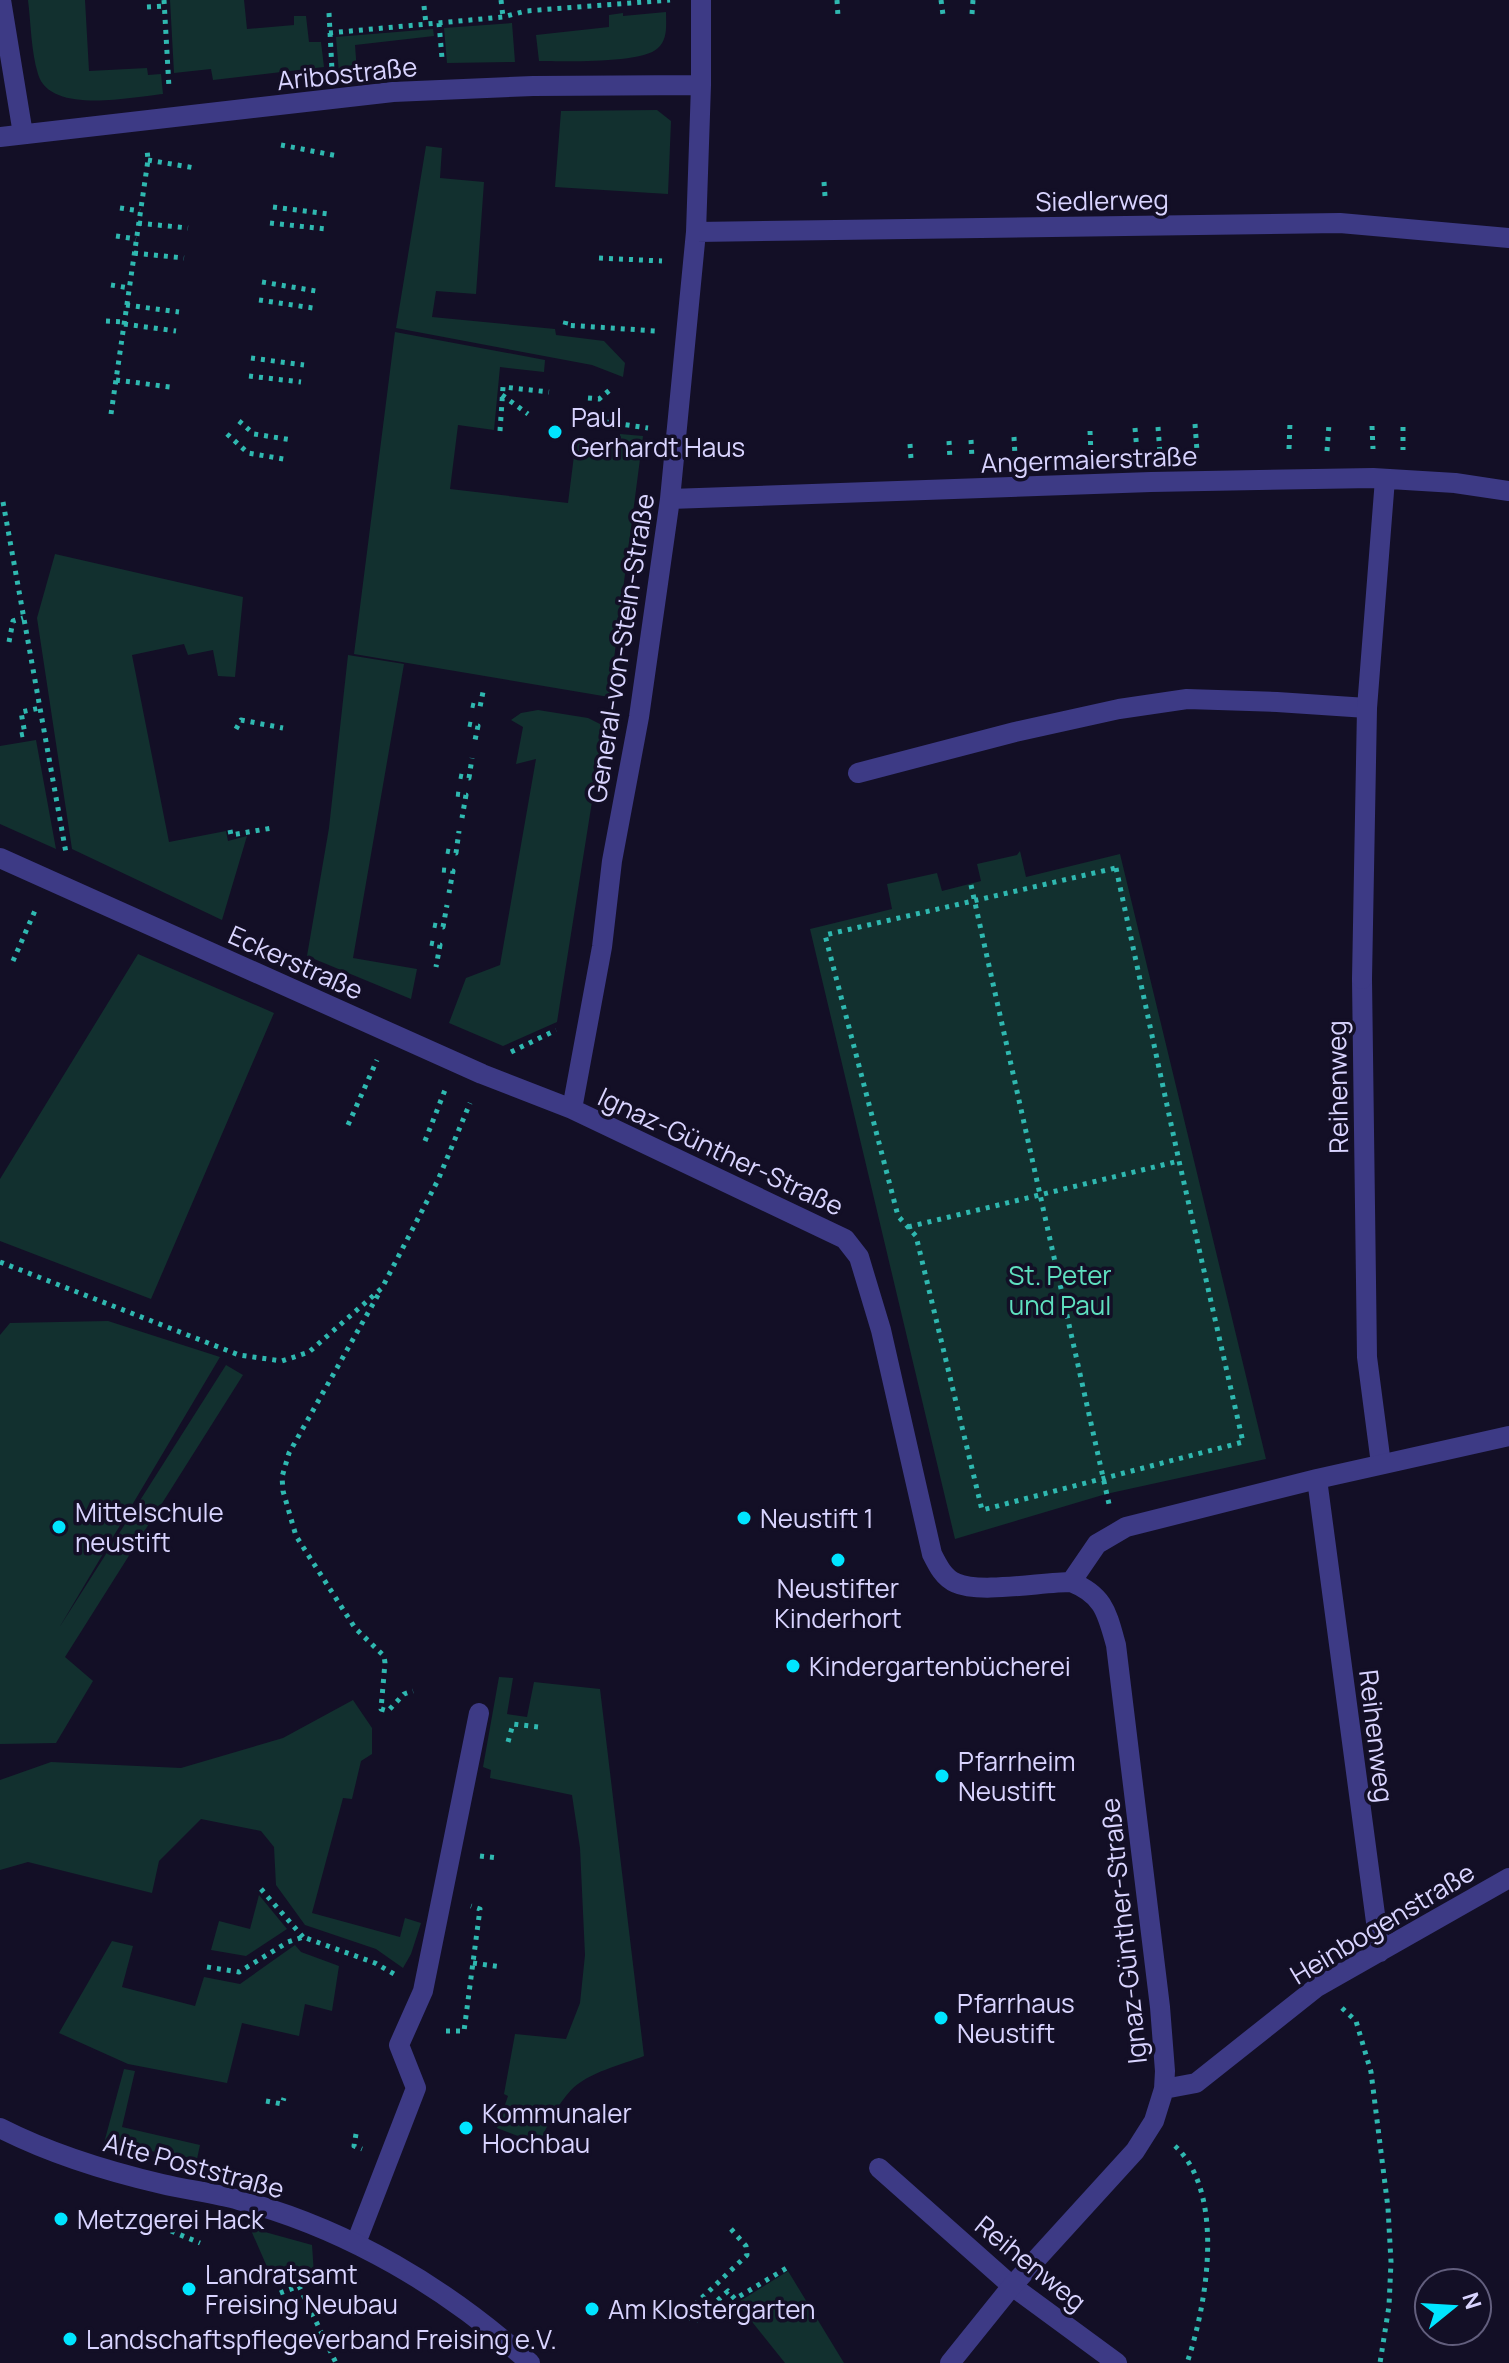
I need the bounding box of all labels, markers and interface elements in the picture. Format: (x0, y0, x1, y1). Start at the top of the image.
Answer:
street label: Aribostraße (275, 48, 419, 98)
street label: Siedlerweg (1035, 181, 1169, 219)
place label: Paul Gerhardt Haus (571, 399, 745, 465)
marker: Paul Gerhardt Haus (546, 423, 564, 441)
street label: Angermaierstraße (980, 437, 1198, 481)
street label: General-von-Stein-Straße (578, 491, 662, 805)
street label: Eckerstraße (223, 916, 369, 1008)
street label: Reihenweg (1318, 1020, 1356, 1154)
street label: Ignaz-Günther-Straße (592, 1078, 850, 1224)
park label: St. Peter und Paul (1008, 1257, 1112, 1323)
place label: Mittelschule neustift (75, 1494, 224, 1560)
place label: Neustift 1 (760, 1500, 874, 1536)
marker: Neustift 1 (735, 1509, 753, 1527)
marker: Mittelschule neustift (50, 1518, 68, 1536)
marker: Neustifter Kinderhort (829, 1551, 847, 1569)
place label: Neustifter Kinderhort (774, 1570, 902, 1636)
place label: Kindergartenbücherei (809, 1648, 1071, 1684)
marker: Kindergartenbücherei (784, 1657, 802, 1675)
street label: Reihenweg (1351, 1668, 1403, 1804)
place label: Pfarrheim Neustift (958, 1743, 1076, 1809)
marker: Pfarrheim Neustift (933, 1767, 951, 1785)
street label: Ignaz-Günther-Straße (1091, 1796, 1155, 2066)
street label: Heinbogenstraße (1283, 1854, 1481, 1992)
place label: Pfarrhaus Neustift (957, 1985, 1075, 2051)
marker: Pfarrhaus Neustift (932, 2009, 950, 2027)
place label: Kommunaler Hochbau (482, 2095, 632, 2161)
marker: Kommunaler Hochbau (457, 2119, 475, 2137)
street label: Alte Poststraße (100, 2124, 288, 2206)
place label: Metzgerei Hack (77, 2201, 265, 2237)
street label: Reihenweg (968, 2207, 1094, 2319)
marker: Metzgerei Hack (52, 2210, 70, 2228)
place label: Landratsamt Freising Neubau (205, 2256, 398, 2322)
north arrow (1413, 2267, 1493, 2347)
marker: Landratsamt Freising Neubau (180, 2280, 198, 2298)
text: N (1455, 2289, 1489, 2313)
place label: Am Klostergarten (608, 2291, 815, 2327)
marker: Am Klostergarten (583, 2300, 601, 2318)
place label: Landschaftspflegeverband Freising e.V. (86, 2321, 557, 2357)
marker: Landschaftspflegeverband Freising e.V. (61, 2330, 79, 2348)

